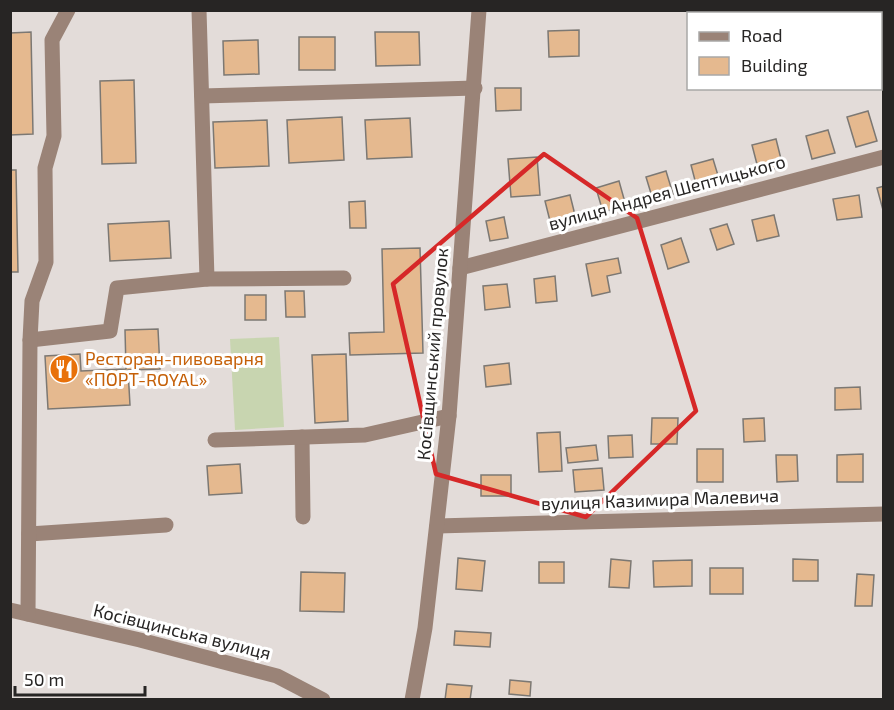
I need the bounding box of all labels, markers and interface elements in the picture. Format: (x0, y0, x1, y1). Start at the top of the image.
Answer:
legend (687, 12, 882, 90)
text: Road (741, 24, 782, 46)
text: Building (741, 54, 808, 76)
street label: вулиця Андрея Шептицького (546, 150, 788, 234)
street label: Косівщинський провулок (412, 246, 452, 461)
place label: Ресторан-пивоварня «ПОРТ-ROYAL» (85, 347, 264, 390)
restaurant icon: Ресторан-пивоварня «ПОРТ-ROYAL» (48, 353, 80, 385)
street label: вулиця Казимира Малевича (540, 484, 779, 514)
street label: Косівщинська вулиця (91, 598, 273, 664)
scale bar (15, 659, 146, 697)
text: 50 m (24, 668, 64, 690)

